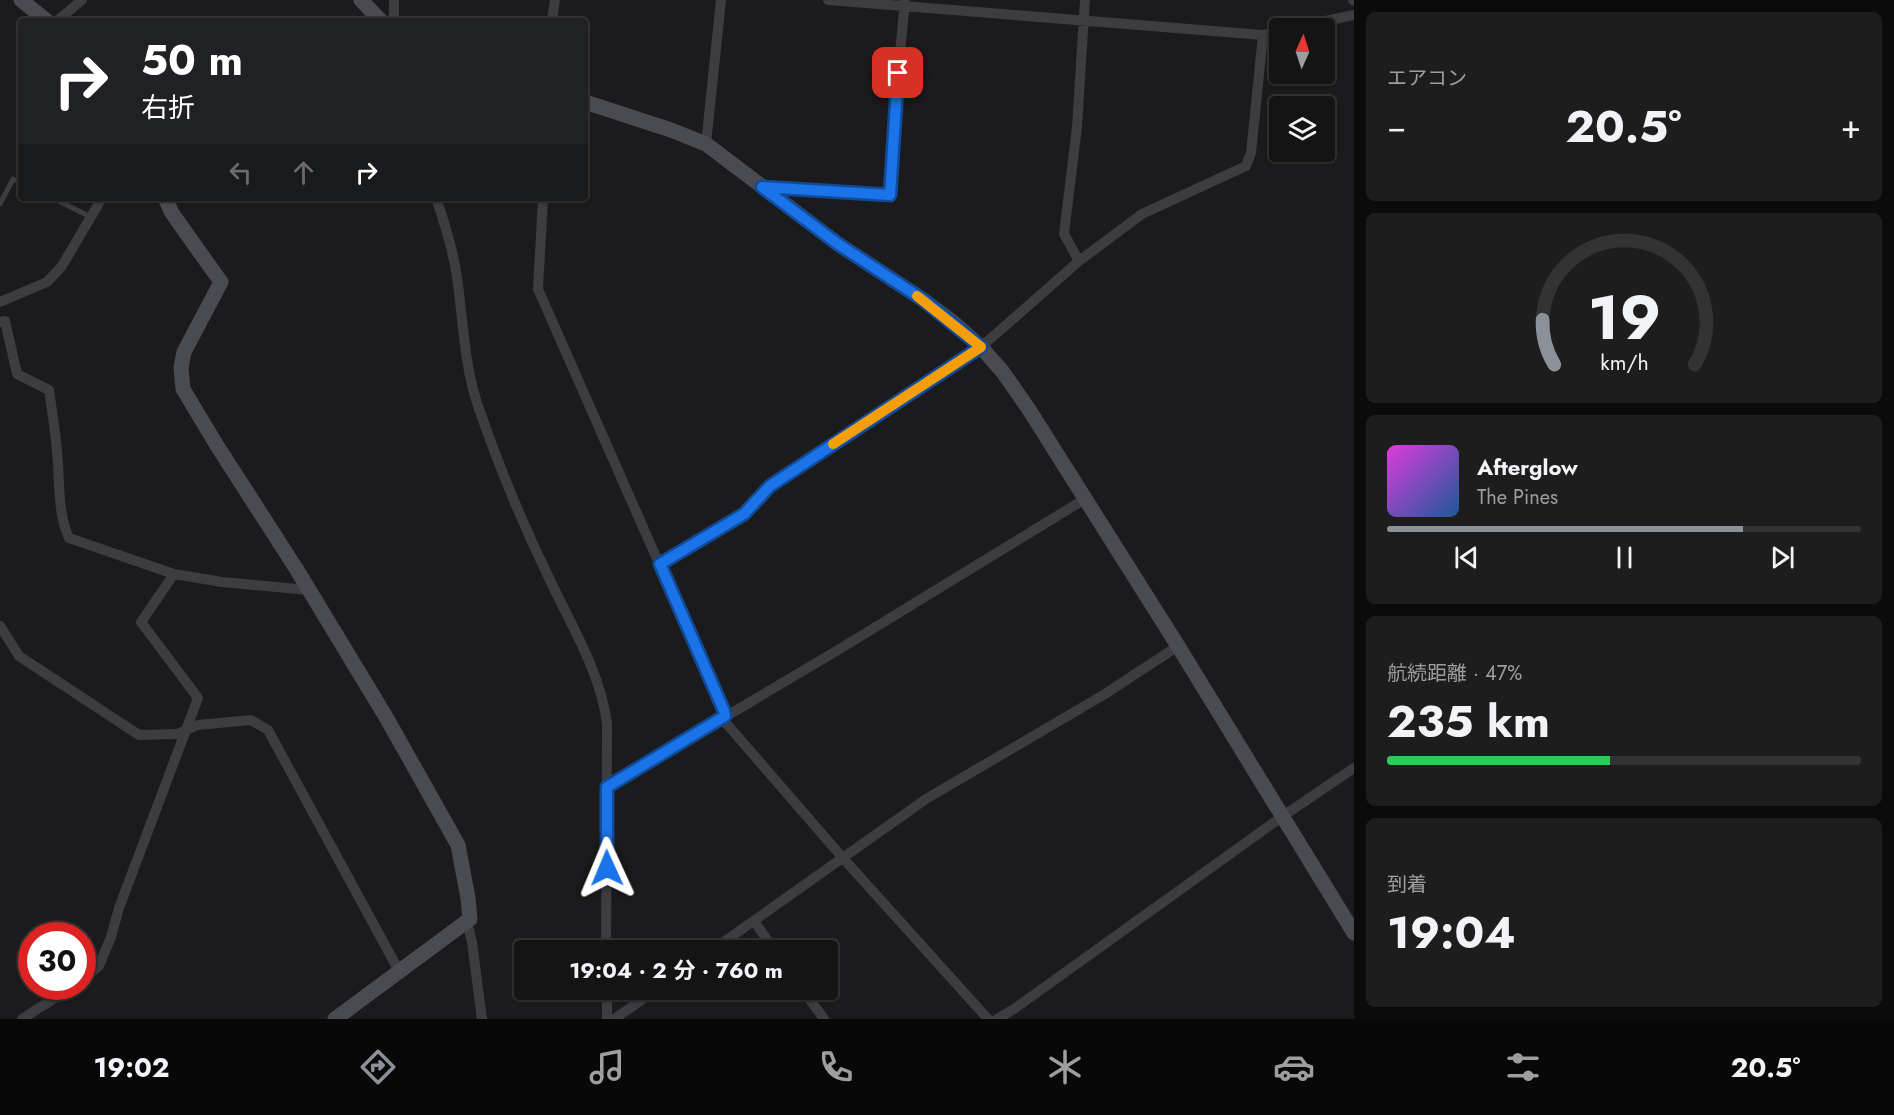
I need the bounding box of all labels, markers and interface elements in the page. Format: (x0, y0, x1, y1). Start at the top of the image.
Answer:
north arrow (1269, 18, 1335, 84)
map controls (1269, 18, 1335, 162)
text: 50 m (141, 30, 243, 91)
icon: right (42, 42, 120, 120)
pin (872, 47, 923, 98)
icon: arrive (881, 56, 914, 89)
text: エアコン (1387, 64, 1467, 93)
text: 右折 (141, 88, 195, 127)
text: 20.5° (1565, 94, 1682, 159)
button: layers (1269, 96, 1335, 162)
text: − (1387, 103, 1406, 150)
text: + (1841, 103, 1861, 150)
icon: left (224, 156, 257, 189)
icon: ahead (287, 156, 320, 189)
icon: right (350, 156, 383, 189)
text: 19 (1587, 272, 1661, 362)
text: km/h (1600, 348, 1648, 379)
text: Afterglow (1477, 451, 1578, 483)
text: The Pines (1477, 483, 1558, 512)
icon: previous (1450, 541, 1483, 574)
icon: pause (1608, 541, 1641, 574)
icon: next (1766, 541, 1799, 574)
text: 航続距離 · 47% (1387, 659, 1522, 688)
text: 235 km (1387, 689, 1550, 754)
position arrow (575, 836, 639, 900)
text: 到着 (1387, 870, 1427, 899)
text: 19:04 (1387, 900, 1516, 965)
speed limit sign: 30 (18, 922, 96, 1000)
text: 19:04 · 2 分 · 760 m (569, 954, 783, 986)
icon: directions (357, 1046, 399, 1088)
icon: music (586, 1046, 628, 1088)
icon: phone (815, 1046, 857, 1088)
icon: climate (1044, 1046, 1086, 1088)
icon: car (1273, 1046, 1315, 1088)
icon: filters (1502, 1046, 1544, 1088)
text: 19:02 (94, 1048, 170, 1087)
text: 20.5° (1731, 1048, 1800, 1087)

